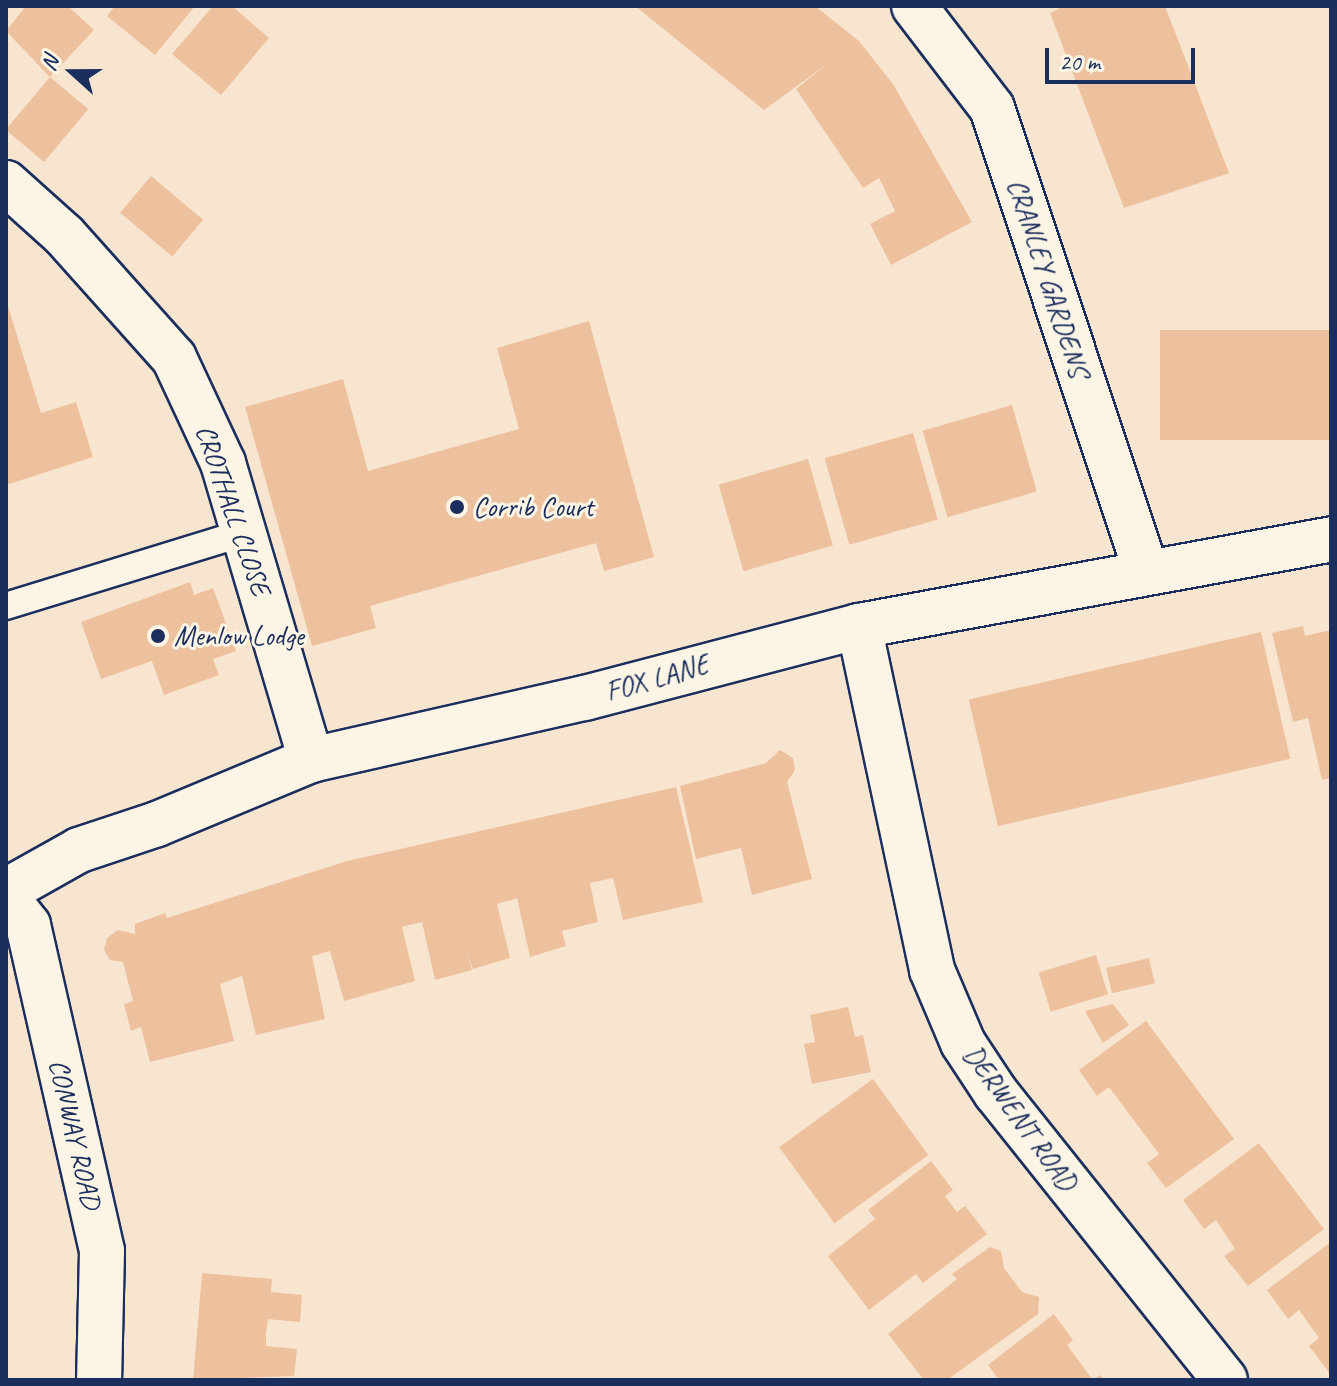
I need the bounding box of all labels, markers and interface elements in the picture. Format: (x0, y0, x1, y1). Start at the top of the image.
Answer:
north arrow (32, 32, 112, 112)
scale bar (1049, 32, 1199, 82)
text: 20 m (1059, 47, 1100, 77)
text: N (34, 52, 65, 75)
street label: CRANLEY GARDENS (1000, 175, 1096, 381)
street label: CROTHALL CLOSE (188, 420, 278, 600)
place label: Corrib Court (473, 490, 593, 524)
marker: Corrib Court (448, 498, 466, 516)
place label: Menlow Lodge (174, 619, 304, 653)
marker: Menlow Lodge (149, 627, 167, 645)
street label: FOX LANE (602, 647, 712, 709)
street label: DERWENT ROAD (956, 1038, 1084, 1198)
street label: CONWAY ROAD (41, 1055, 109, 1213)

